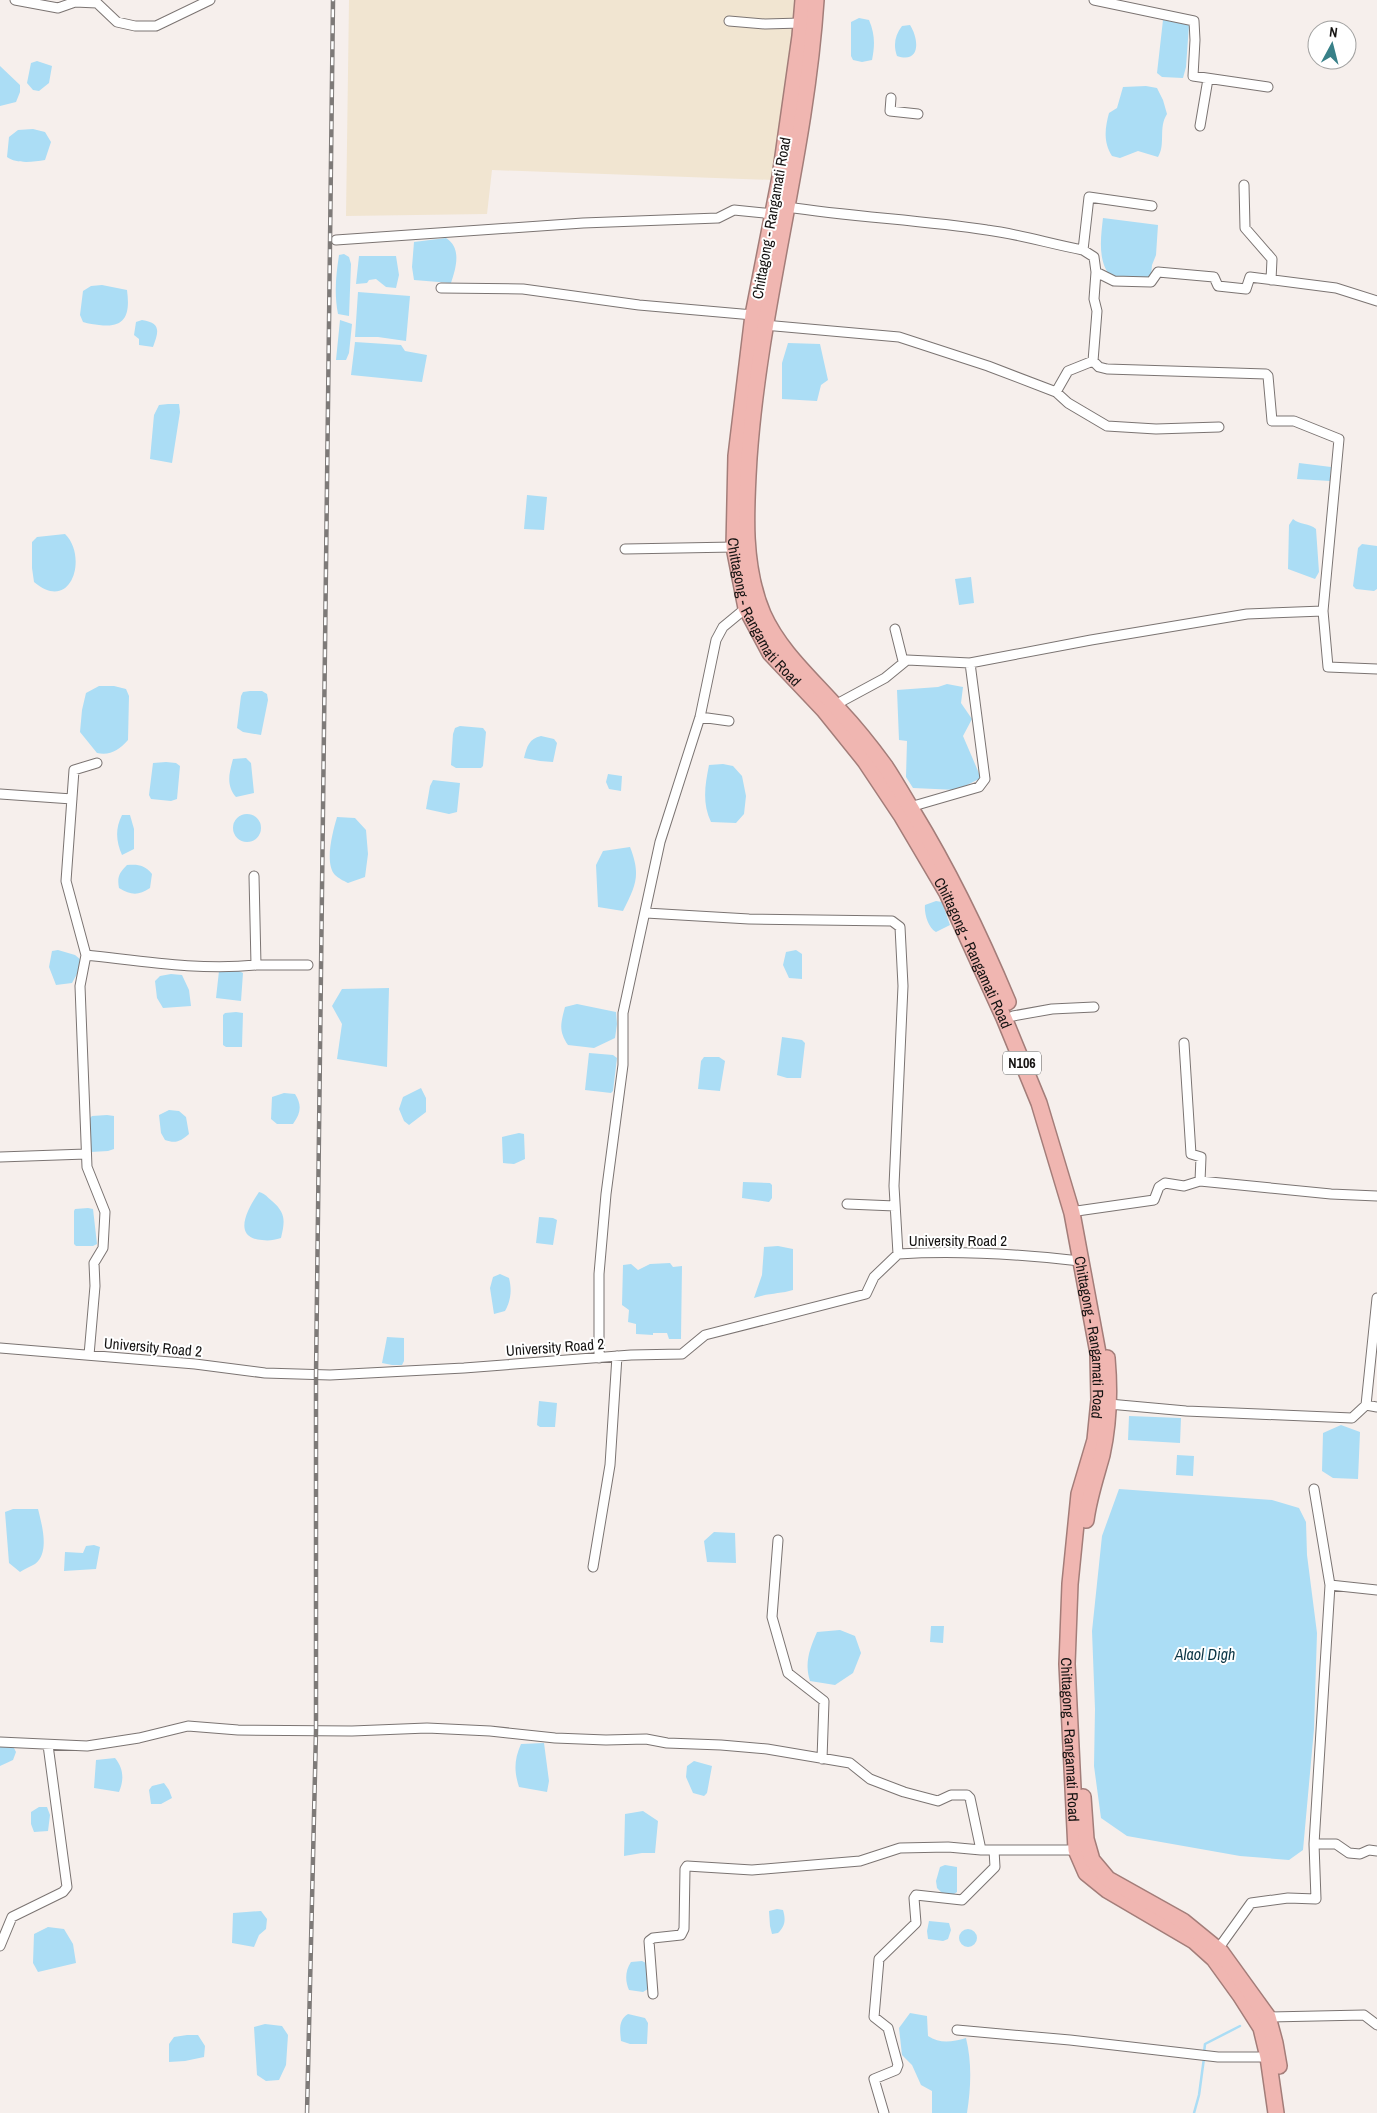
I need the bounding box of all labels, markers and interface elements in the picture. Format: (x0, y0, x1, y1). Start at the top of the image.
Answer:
north arrow (1307, 20, 1357, 70)
text: N (1328, 23, 1339, 42)
street label: Chittagong - Rangamati Road (746, 135, 796, 301)
street label: Chittagong - Rangamati Road (724, 537, 806, 691)
street label: Chittagong - Rangamati Road (929, 873, 1017, 1031)
road number: N106 (1003, 1052, 1041, 1074)
street label: University Road 2 (909, 1230, 1007, 1251)
street label: Chittagong - Rangamati Road (1070, 1254, 1110, 1420)
street label: University Road 2 (103, 1332, 203, 1362)
street label: University Road 2 (505, 1333, 605, 1361)
water label: Alaol Digh (1174, 1643, 1235, 1665)
street label: Chittagong - Rangamati Road (1056, 1657, 1085, 1822)

